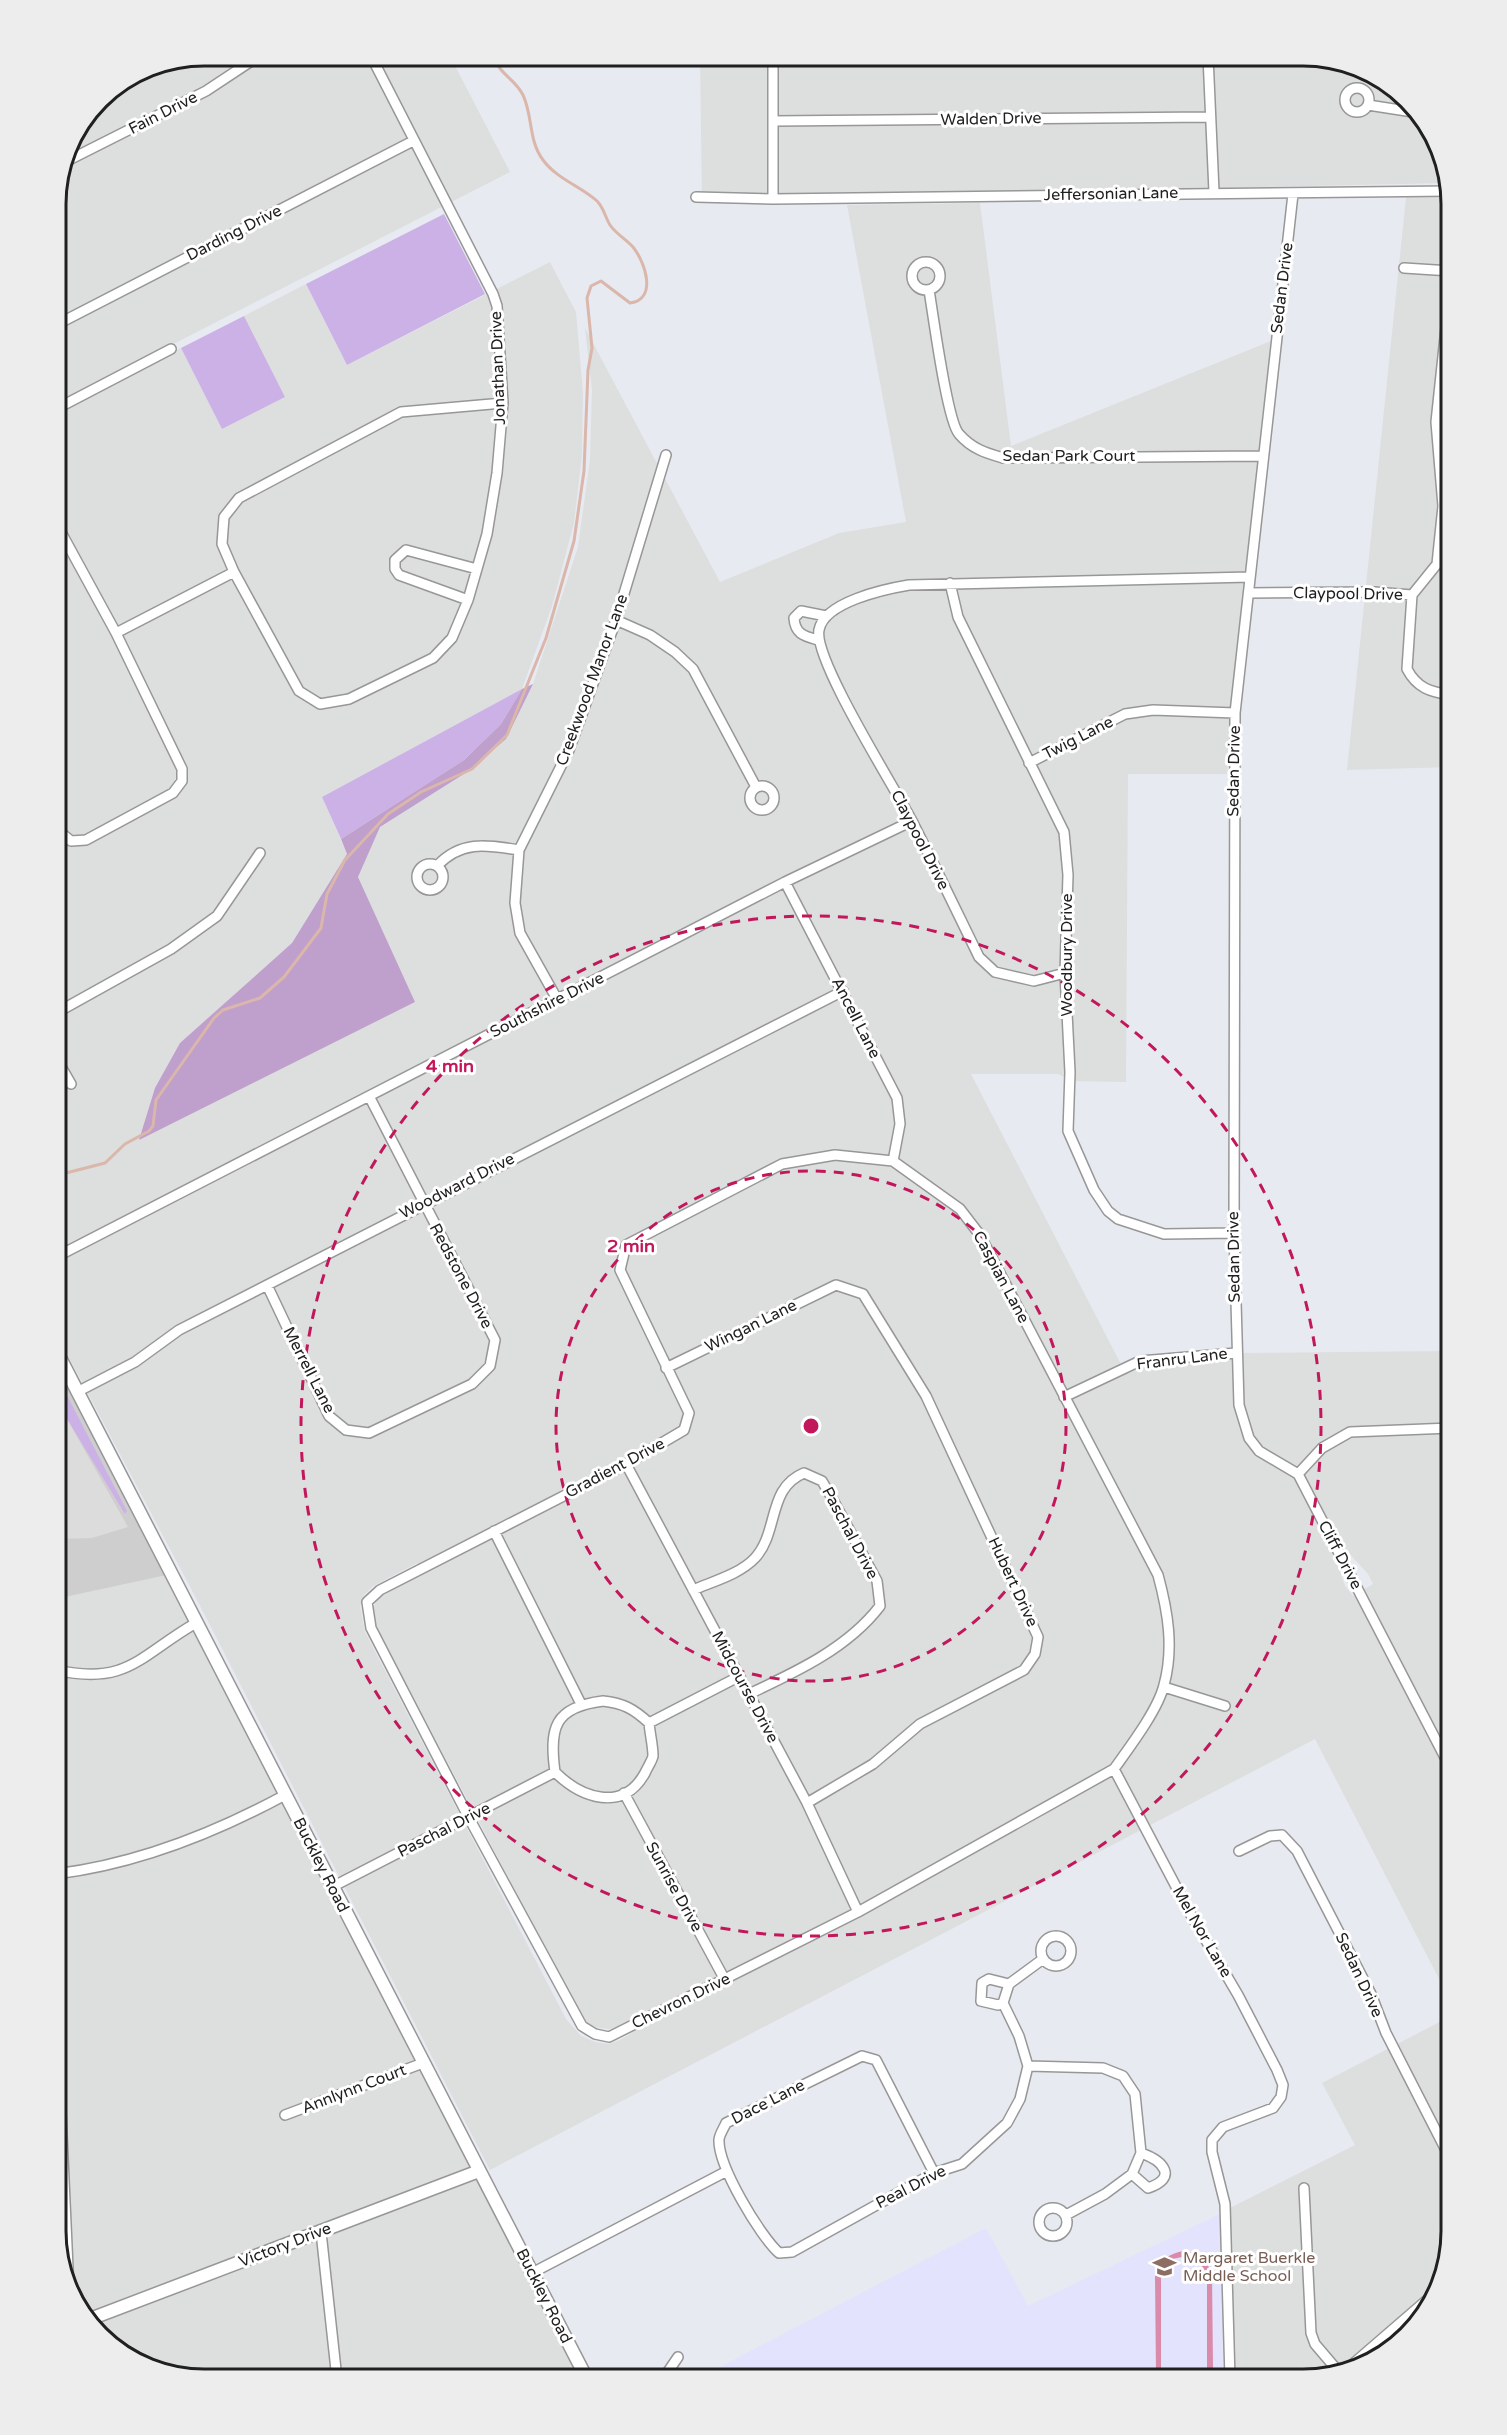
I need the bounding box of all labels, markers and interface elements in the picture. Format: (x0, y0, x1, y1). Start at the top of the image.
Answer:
street label: Fain Drive (125, 87, 201, 139)
street label: Walden Drive (940, 108, 1042, 130)
street label: Jeffersonian Lane (1044, 183, 1178, 205)
street label: Darding Drive (183, 200, 285, 266)
street label: Sedan Drive (1267, 241, 1297, 335)
street label: Jonathan Drive (486, 311, 510, 425)
street label: Sedan Park Court (1003, 446, 1135, 466)
street label: Claypool Drive (1293, 583, 1403, 605)
street label: Creekwood Manor Lane (552, 591, 632, 769)
street label: Twig Lane (1039, 712, 1117, 764)
street label: Sedan Drive (1223, 725, 1245, 817)
street label: Claypool Drive (886, 787, 954, 893)
street label: Woodbury Drive (1057, 893, 1077, 1017)
street label: Southshire Drive (487, 968, 607, 1042)
street label: Ancell Lane (827, 974, 885, 1062)
text: 4 min (426, 1055, 474, 1077)
street label: Woodward Drive (396, 1148, 518, 1224)
street label: Sedan Drive (1223, 1211, 1245, 1303)
street label: Redstone Drive (425, 1220, 497, 1332)
street label: Caspian Lane (968, 1227, 1034, 1327)
text: 2 min (607, 1235, 655, 1257)
street label: Wingan Lane (702, 1295, 800, 1357)
street label: Merrell Lane (279, 1323, 339, 1417)
street label: Franru Lane (1136, 1344, 1228, 1374)
centre of rings (801, 1416, 821, 1436)
street label: Gradient Drive (562, 1433, 668, 1503)
street label: Paschal Drive (817, 1483, 883, 1583)
street label: Cliff Drive (1314, 1517, 1366, 1593)
street label: Hubert Drive (984, 1534, 1042, 1630)
street label: Midcourse Drive (707, 1628, 783, 1746)
street label: Paschal Drive (394, 1798, 494, 1862)
street label: Buckley Road (289, 1814, 353, 1916)
street label: Sunrise Drive (641, 1839, 707, 1935)
street label: Mel Nor Lane (1168, 1883, 1236, 1981)
street label: Sedan Drive (1331, 1929, 1387, 2021)
street label: Chevron Drive (628, 1969, 734, 2033)
street label: Annlynn Court (299, 2060, 409, 2118)
street label: Dace Lane (728, 2075, 808, 2129)
street label: Peal Drive (873, 2161, 949, 2213)
street label: Victory Drive (236, 2218, 334, 2272)
street label: Buckley Road (512, 2245, 576, 2347)
place label: Margaret Buerkle Middle School (1183, 2248, 1315, 2286)
school or university icon: Margaret Buerkle Middle School (1152, 2254, 1178, 2280)

